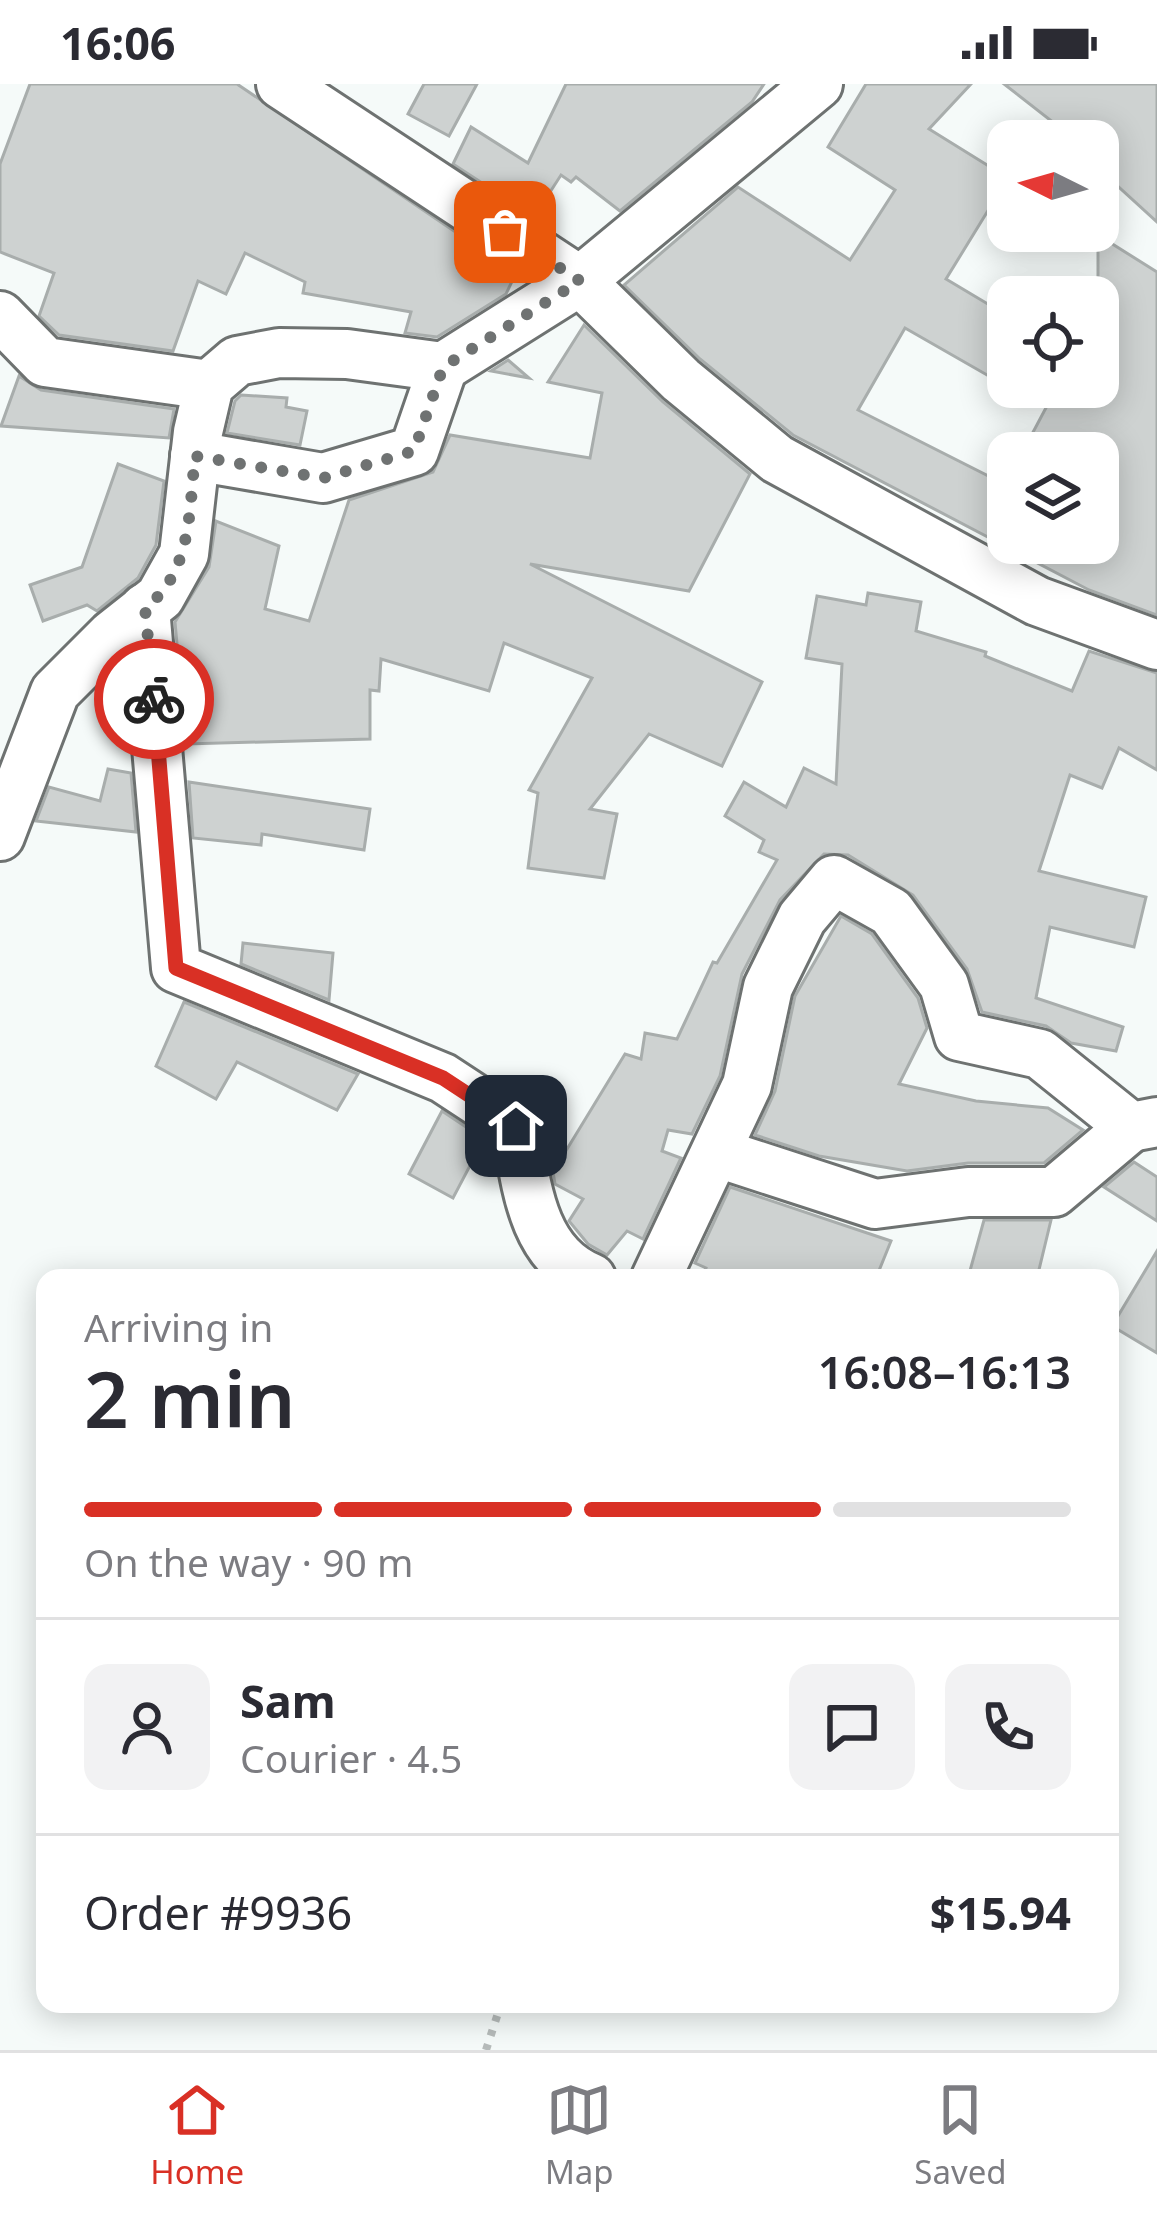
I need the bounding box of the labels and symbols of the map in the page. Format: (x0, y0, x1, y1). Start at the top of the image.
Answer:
north arrow (987, 120, 1119, 252)
pin (454, 181, 556, 283)
courier (94, 639, 214, 759)
pin (465, 1075, 567, 1177)

